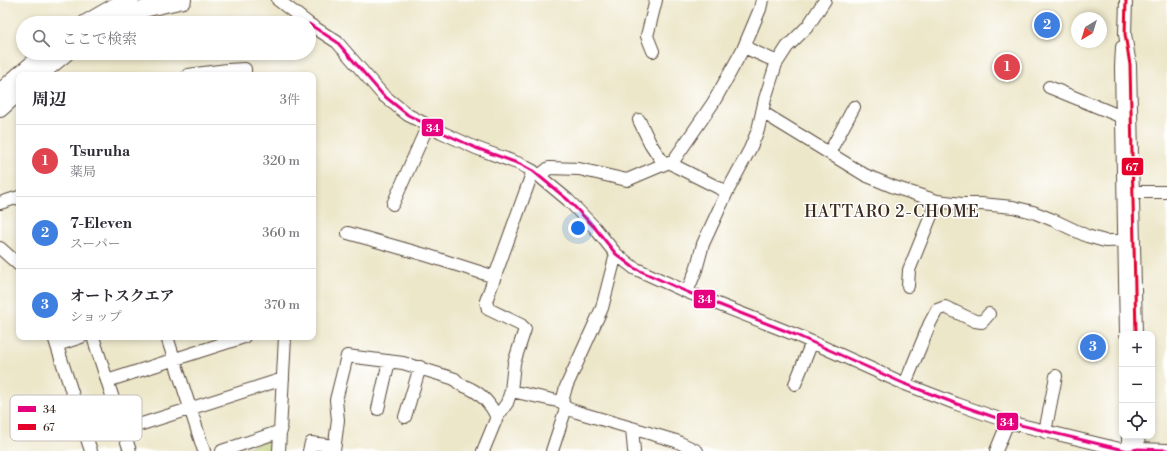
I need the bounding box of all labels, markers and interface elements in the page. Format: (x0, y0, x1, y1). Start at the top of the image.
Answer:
pin: 2 (1034, 10, 1060, 40)
north arrow (1071, 12, 1107, 48)
search box (16, 16, 316, 60)
icon: search (30, 27, 52, 49)
text: ここで検索 (62, 30, 137, 49)
pin: 1 (994, 52, 1020, 82)
text: 周辺 (32, 89, 66, 111)
text: 3件 (280, 92, 300, 108)
line badge: 34 (421, 118, 444, 137)
text: 34 (426, 122, 440, 136)
text: Tsuruha (70, 142, 130, 161)
text: 1 (42, 153, 48, 169)
text: 320 m (263, 153, 300, 169)
line badge: 67 (1121, 157, 1144, 176)
text: 67 (1126, 161, 1139, 175)
text: 薬局 (70, 164, 96, 180)
district label: HATTARO 2-CHOME (804, 202, 980, 222)
text: 7-Eleven (70, 214, 132, 233)
your location (568, 218, 588, 238)
text: 2 (41, 225, 49, 241)
text: 360 m (262, 225, 300, 241)
text: スーパー (70, 236, 121, 252)
text: オートスクエア (70, 287, 175, 306)
line badge: 34 (693, 289, 716, 309)
text: 34 (698, 293, 712, 307)
text: 3 (41, 297, 49, 313)
text: 370 m (264, 297, 300, 313)
text: ショップ (70, 309, 122, 325)
map controls (1119, 331, 1155, 439)
button: + (1119, 331, 1155, 367)
pin: 3 (1080, 332, 1106, 362)
button: − (1119, 367, 1155, 403)
legend (10, 395, 142, 441)
text: 34 (43, 403, 56, 417)
button: locate (1119, 403, 1155, 439)
line badge: 34 (996, 412, 1019, 431)
text: 34 (1000, 416, 1014, 430)
text: 67 (43, 421, 55, 435)

